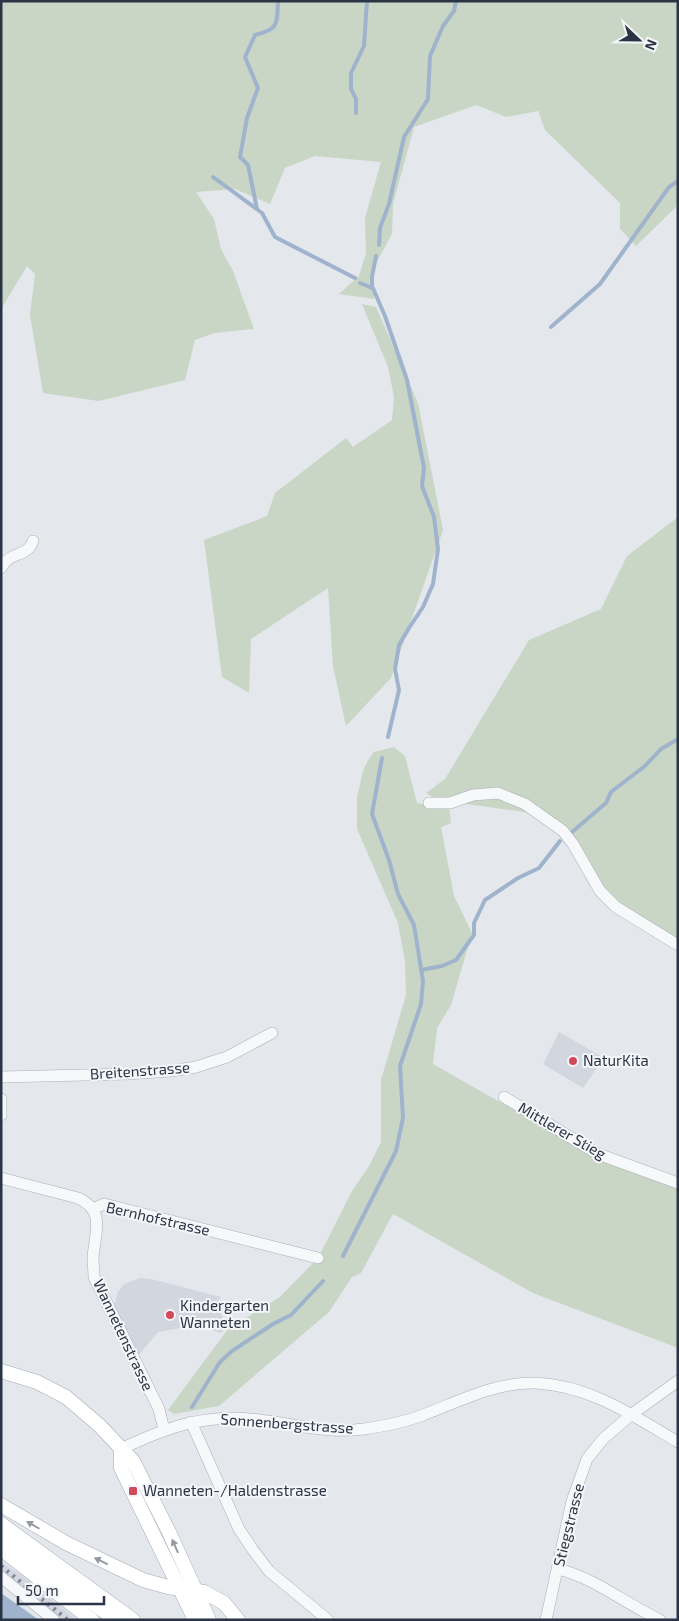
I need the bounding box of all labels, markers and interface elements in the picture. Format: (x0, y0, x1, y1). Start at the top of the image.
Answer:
north arrow (614, 15, 664, 65)
text: N (642, 37, 661, 53)
place label: NaturKita (583, 1051, 649, 1069)
marker: NaturKita (567, 1055, 579, 1067)
street label: Breitenstrasse (89, 1058, 191, 1082)
street label: Mittlerer Stieg (516, 1098, 610, 1163)
street label: Bernhofstrasse (105, 1197, 212, 1239)
street label: Wannetenstrasse (90, 1276, 158, 1393)
place label: Kindergarten Wanneten (180, 1296, 269, 1331)
marker: Kindergarten Wanneten (164, 1309, 176, 1321)
street label: Sonnenbergstrasse (220, 1409, 354, 1437)
place label: Wanneten-/Haldenstrasse (143, 1481, 327, 1499)
street label: Stiegstrasse (549, 1481, 587, 1568)
marker: Wanneten-/Haldenstrasse (127, 1485, 139, 1497)
one-way arrow (27, 1520, 40, 1529)
one-way arrow (171, 1539, 179, 1553)
one-way arrow (93, 1557, 108, 1565)
scale bar (18, 1574, 104, 1606)
text: 50 m (25, 1581, 59, 1599)

